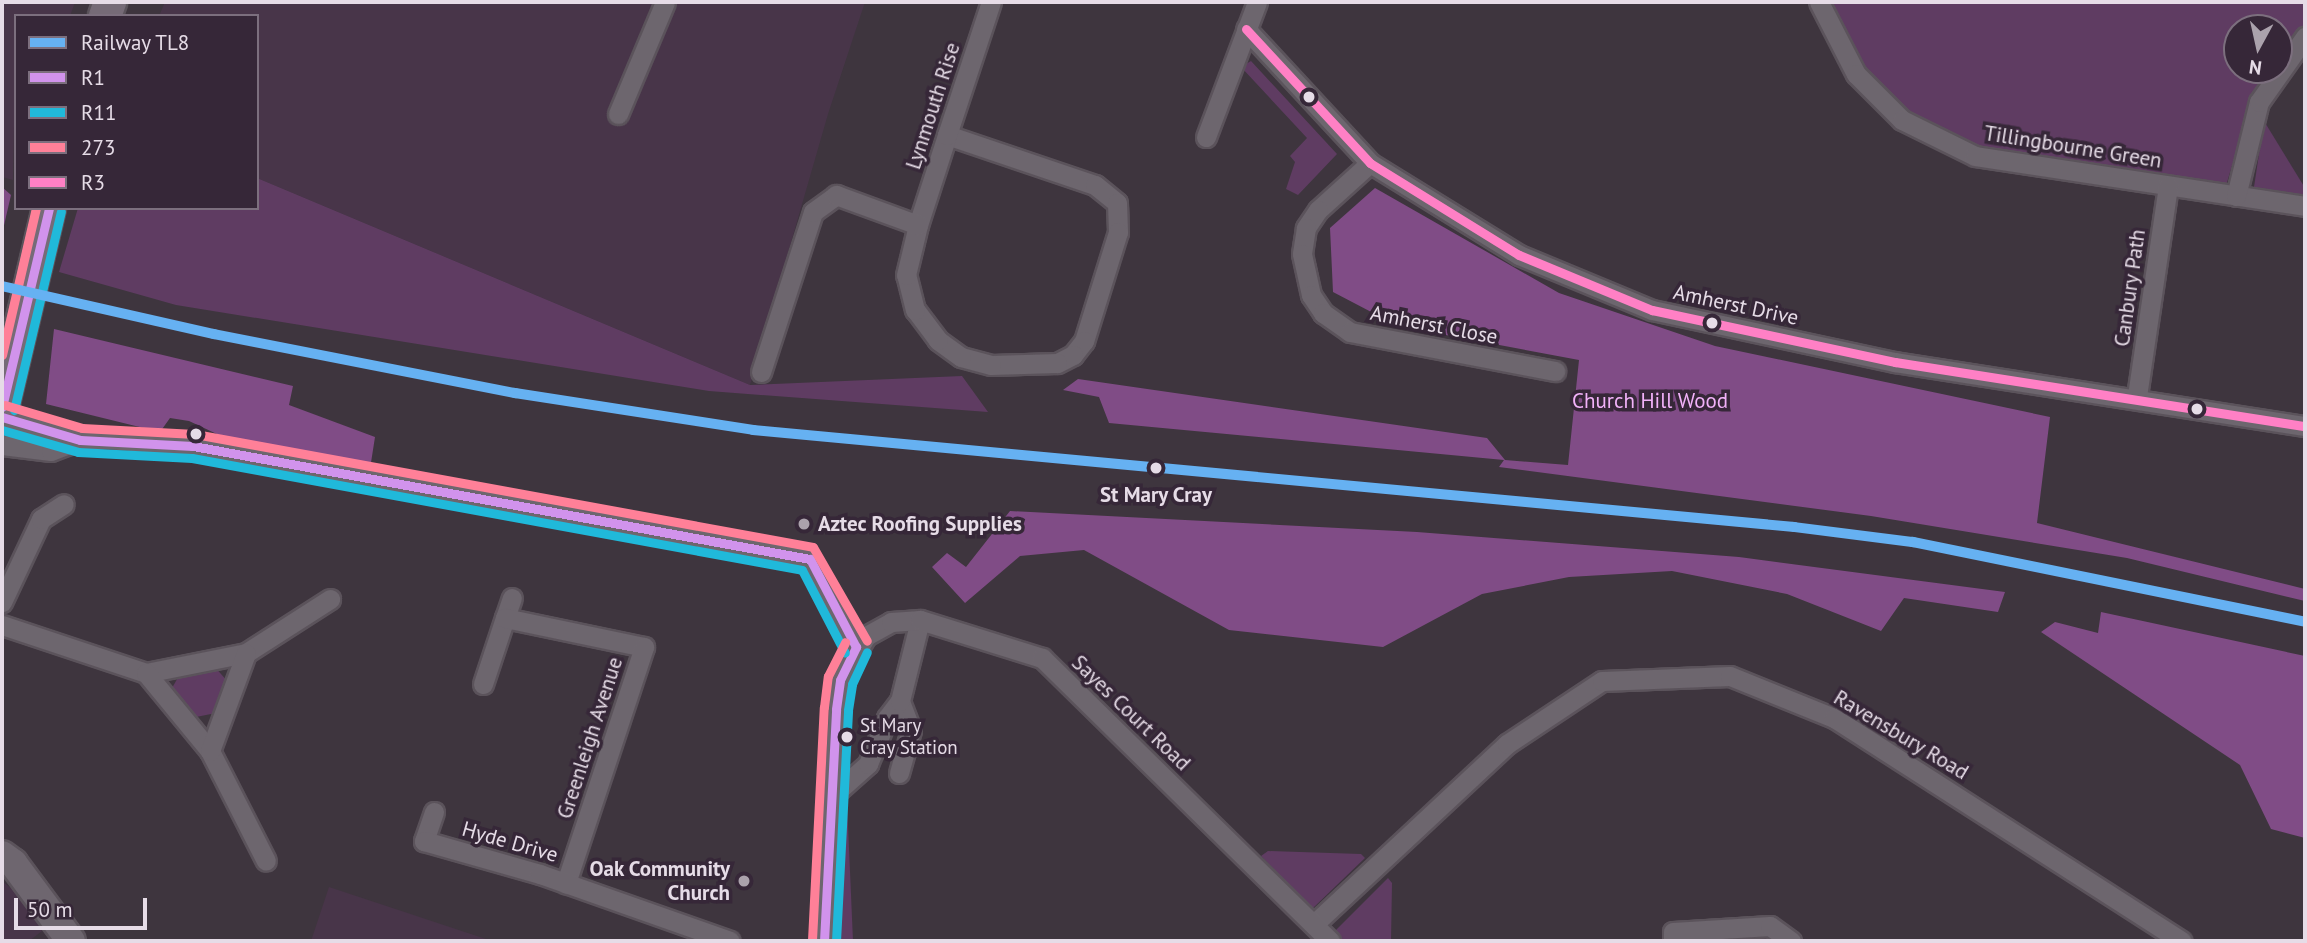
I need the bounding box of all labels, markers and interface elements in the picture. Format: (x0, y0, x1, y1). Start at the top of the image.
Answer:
legend (14, 14, 259, 210)
north arrow (2223, 14, 2293, 84)
text: Railway TL8 (81, 29, 189, 56)
street label: Lynmouth Rise (901, 40, 965, 172)
text: N (2248, 55, 2263, 81)
text: R1 (81, 64, 105, 91)
unlabelled marker (1302, 90, 1316, 104)
text: R11 (81, 99, 116, 126)
street label: Tillingbourne Green (1982, 121, 2164, 173)
text: 273 (81, 134, 115, 161)
text: R3 (81, 169, 105, 196)
street label: Canbury Path (2109, 227, 2151, 349)
street label: Amherst Drive (1671, 279, 1801, 331)
street label: Amherst Close (1368, 300, 1500, 350)
unlabelled marker (1705, 316, 1719, 330)
park label: Church Hill Wood (1572, 388, 1728, 414)
unlabelled marker (2190, 402, 2204, 416)
unlabelled marker (189, 427, 203, 441)
marker: St Mary Cray (1145, 457, 1167, 479)
place label: St Mary Cray (1099, 482, 1213, 508)
place label: Aztec Roofing Supplies (818, 511, 1022, 537)
marker: Aztec Roofing Supplies (796, 516, 812, 532)
street label: Sayes Court Road (1066, 650, 1196, 776)
street label: Greenleigh Avenue (552, 654, 628, 822)
street label: Ravensbury Road (1829, 685, 1973, 785)
place label: St Mary Cray Station (860, 715, 958, 759)
marker: St Mary Cray Station (840, 730, 854, 744)
street label: Hyde Drive (459, 816, 561, 868)
place label: Oak Community Church (589, 856, 730, 906)
marker: Oak Community Church (736, 873, 752, 889)
scale bar (18, 884, 150, 928)
text: 50 m (27, 896, 73, 923)

